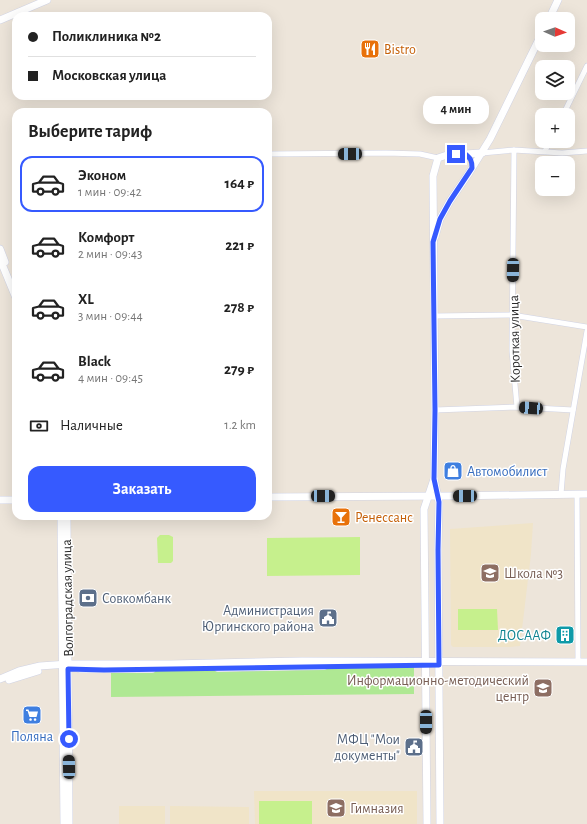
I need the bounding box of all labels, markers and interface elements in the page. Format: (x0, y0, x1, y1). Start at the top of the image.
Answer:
north arrow (535, 12, 575, 52)
map controls (535, 12, 575, 196)
text: Поликлиника №2 (52, 29, 161, 44)
restaurant icon: Bistro (359, 38, 381, 60)
place label: Bistro (384, 43, 416, 57)
button: layers (535, 60, 575, 100)
text: Московская улица (52, 68, 166, 83)
callout: 4 мин (423, 96, 489, 124)
text: 4 мин (441, 103, 471, 116)
button: + (535, 108, 575, 148)
text: Выберите тариф (28, 123, 152, 141)
route end (447, 145, 465, 163)
car (338, 148, 362, 160)
button: − (535, 156, 575, 196)
icon: car (30, 166, 66, 202)
text: Эконом (78, 168, 126, 183)
text: 164 ₽ (225, 176, 254, 191)
text: 1 мин · 09:42 (78, 186, 142, 199)
icon: car (30, 228, 66, 264)
text: Комфорт (78, 230, 134, 245)
text: 221 ₽ (225, 238, 254, 253)
text: 2 мин · 09:43 (78, 248, 142, 261)
car (507, 258, 519, 282)
icon: car (30, 290, 66, 326)
text: XL (78, 292, 94, 307)
street label: Короткая улица (507, 294, 523, 383)
text: 278 ₽ (224, 300, 254, 315)
text: 3 мин · 09:44 (78, 310, 143, 323)
icon: car (30, 352, 66, 388)
text: Black (78, 354, 111, 369)
text: 279 ₽ (224, 362, 254, 377)
text: 4 мин · 09:45 (78, 372, 143, 385)
car (519, 401, 543, 415)
icon: cash (28, 415, 50, 437)
text: Наличные (60, 418, 123, 433)
text: 1.2 km (224, 419, 256, 432)
shop icon: Автомобилист (442, 460, 464, 482)
place label: Автомобилист (467, 465, 548, 479)
button: Заказать (28, 466, 256, 512)
car (311, 490, 335, 502)
car (453, 490, 477, 502)
bar icon: Ренессанс (330, 506, 352, 528)
place label: Ренессанс (355, 511, 413, 525)
street label: Волгоградская улица (60, 539, 76, 657)
school or university icon: Школа №3 (479, 562, 501, 584)
place label: Школа №3 (504, 567, 563, 581)
bank icon: Совкомбанк (77, 587, 99, 609)
place label: Совкомбанк (102, 592, 171, 606)
place label: Администрация Юргинского района (202, 604, 315, 634)
public building icon: Администрация Юргинского района (317, 607, 339, 629)
building icon: ДОСААФ (554, 624, 576, 646)
place label: ДОСААФ (498, 629, 551, 643)
place label: Информационно-методический центр (347, 674, 529, 704)
school or university icon: Информационно-методический центр (532, 677, 554, 699)
supermarket icon: Поляна (21, 704, 43, 726)
car (420, 710, 432, 734)
place label: Поляна (11, 730, 54, 744)
route start (60, 730, 78, 748)
place label: МФЦ "Мои документы" (334, 733, 400, 763)
public building icon: МФЦ "Мои документы" (403, 736, 425, 758)
car (63, 755, 75, 779)
school or university icon: Гимназия (325, 797, 347, 819)
place label: Гимназия (350, 802, 404, 816)

